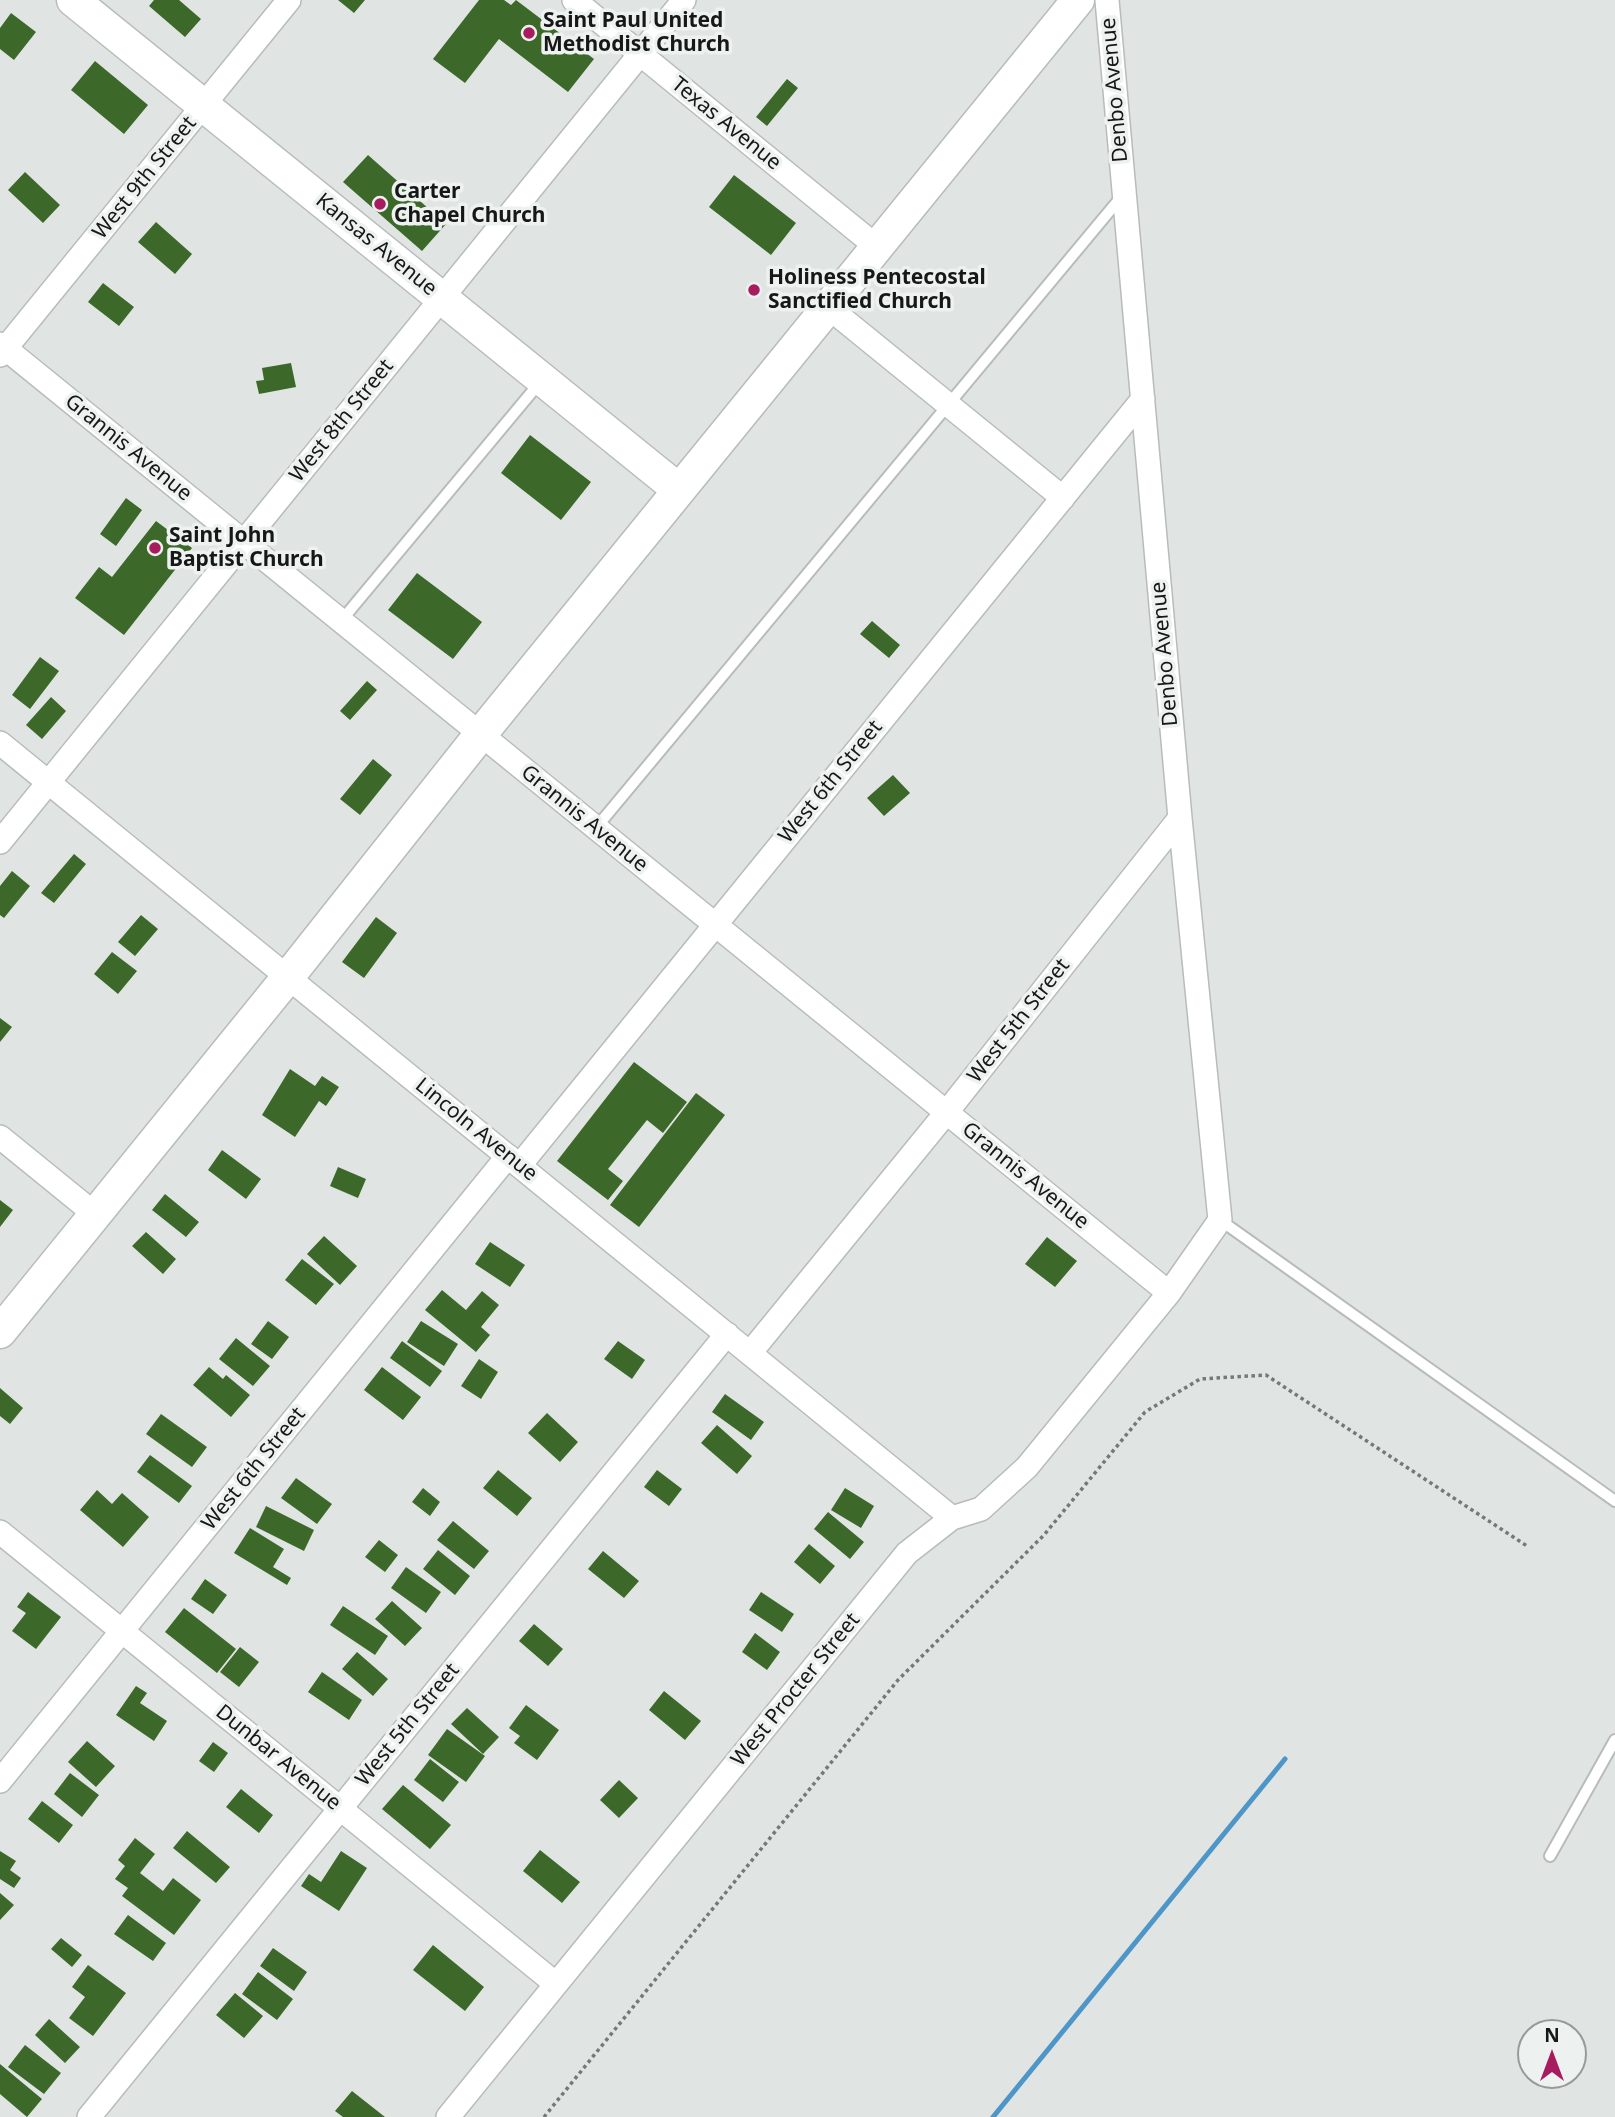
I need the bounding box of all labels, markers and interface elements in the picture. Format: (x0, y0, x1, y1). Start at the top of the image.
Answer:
place label: Saint Paul United Methodist Church (543, 8, 730, 58)
street label: Denbo Avenue (1096, 17, 1134, 163)
marker: Saint Paul United Methodist Church (521, 25, 537, 41)
street label: Texas Avenue (666, 72, 786, 176)
street label: West 9th Street (88, 112, 202, 244)
place label: Carter Chapel Church (394, 179, 545, 229)
street label: Kansas Avenue (310, 188, 442, 302)
marker: Carter Chapel Church (372, 196, 388, 212)
place label: Holiness Pentecostal Sanctified Church (768, 265, 986, 315)
marker: Holiness Pentecostal Sanctified Church (746, 282, 762, 298)
street label: West 8th Street (285, 355, 399, 487)
street label: Grannis Avenue (59, 389, 197, 507)
place label: Saint John Baptist Church (169, 523, 324, 573)
marker: Saint John Baptist Church (147, 540, 163, 556)
street label: Denbo Avenue (1146, 581, 1184, 727)
street label: West 6th Street (774, 716, 888, 848)
street label: Grannis Avenue (515, 760, 653, 878)
street label: West 5th Street (963, 954, 1075, 1088)
street label: Lincoln Avenue (410, 1073, 542, 1187)
street label: Grannis Avenue (956, 1117, 1094, 1235)
street label: West 6th Street (197, 1403, 311, 1535)
street label: West Procter Street (726, 1608, 866, 1772)
street label: West 5th Street (351, 1659, 465, 1791)
street label: Dunbar Avenue (210, 1700, 346, 1816)
north arrow (1517, 2019, 1587, 2089)
text: N (1544, 2022, 1560, 2048)

